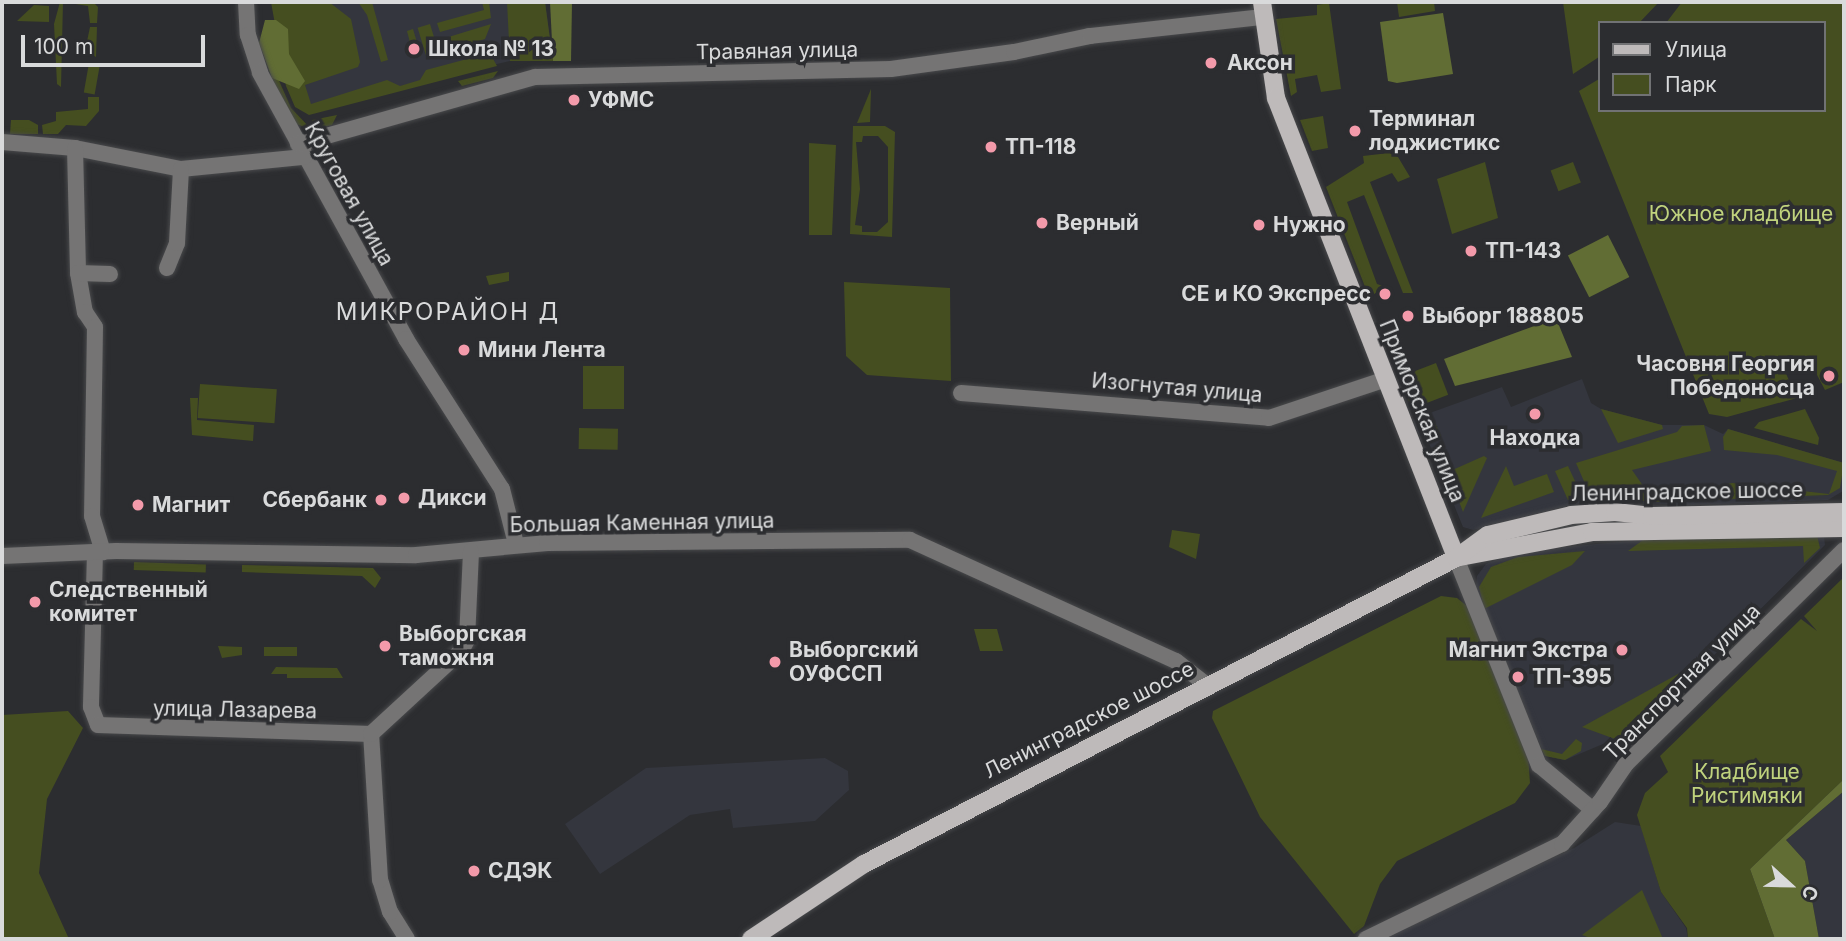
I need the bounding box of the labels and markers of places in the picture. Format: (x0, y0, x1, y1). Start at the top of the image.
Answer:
place label: Школа № 13 (428, 36, 554, 62)
marker: Школа № 13 (406, 41, 422, 57)
place label: Аксон (1227, 50, 1293, 76)
marker: Аксон (1201, 53, 1221, 73)
place label: УФМС (588, 87, 654, 113)
marker: УФМС (566, 92, 582, 108)
place label: Терминал лоджистикс (1369, 106, 1500, 156)
marker: Терминал лоджистикс (1347, 123, 1363, 139)
place label: ТП-118 (1005, 134, 1076, 160)
marker: ТП-118 (983, 139, 999, 155)
place label: Верный (1056, 210, 1139, 236)
place label: Нужно (1273, 212, 1346, 238)
marker: Верный (1034, 215, 1050, 231)
marker: Нужно (1251, 217, 1267, 233)
place label: ТП-143 (1485, 238, 1561, 264)
marker: ТП-143 (1463, 243, 1479, 259)
place label: CE и КО Экспресс (1181, 281, 1371, 307)
marker: CE и КО Экспресс (1377, 286, 1393, 302)
place label: Выборг 188805 (1422, 303, 1584, 329)
marker: Выборг 188805 (1400, 308, 1416, 324)
place label: Мини Лента (478, 337, 606, 363)
marker: Мини Лента (456, 342, 472, 358)
place label: Часовня Георгия Победоносца (1636, 351, 1815, 401)
marker: Часовня Георгия Победоносца (1821, 368, 1837, 384)
marker: Находка (1527, 406, 1543, 422)
place label: Находка (1490, 425, 1580, 451)
place label: Дикси (418, 485, 487, 511)
place label: Сбербанк (263, 487, 367, 513)
marker: Дикси (396, 490, 412, 506)
place label: Магнит (152, 492, 230, 518)
marker: Сбербанк (373, 492, 389, 508)
marker: Магнит (130, 497, 146, 513)
place label: Следственный комитет (49, 577, 208, 627)
marker: Следственный комитет (27, 594, 43, 610)
place label: Выборгская таможня (399, 621, 527, 671)
place label: Выборгский ОУФССП (789, 637, 919, 687)
place label: Магнит Экстра (1449, 637, 1608, 663)
marker: Выборгская таможня (377, 638, 393, 654)
marker: Магнит Экстра (1614, 642, 1630, 658)
marker: Выборгский ОУФССП (767, 654, 783, 670)
place label: ТП-395 (1532, 664, 1612, 690)
marker: ТП-395 (1510, 669, 1526, 685)
place label: СДЭК (488, 858, 552, 884)
marker: СДЭК (466, 863, 482, 879)

